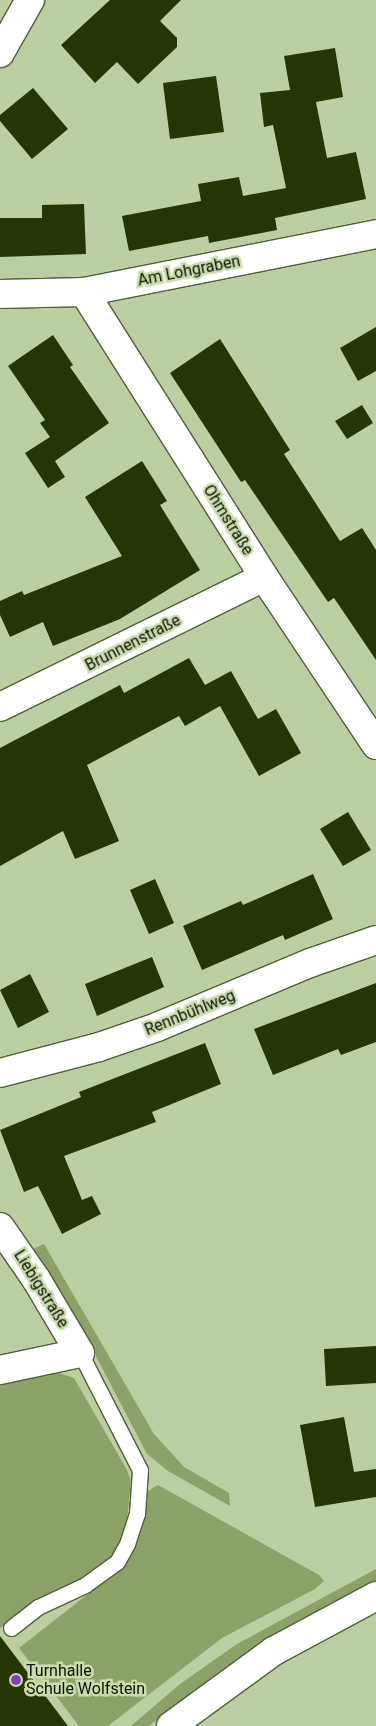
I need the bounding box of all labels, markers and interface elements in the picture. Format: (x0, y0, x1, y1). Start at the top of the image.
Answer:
street label: Am Lohgraben (136, 252, 242, 290)
street label: Ohmstraße (199, 481, 257, 559)
street label: Brunnenstraße (82, 611, 184, 675)
street label: Rennbühlweg (142, 986, 238, 1040)
street label: Liebigstraße (10, 1247, 72, 1331)
place label: Turnhalle Schule Wolfstein (26, 1661, 145, 1699)
marker: Turnhalle Schule Wolfstein (10, 1674, 22, 1686)

